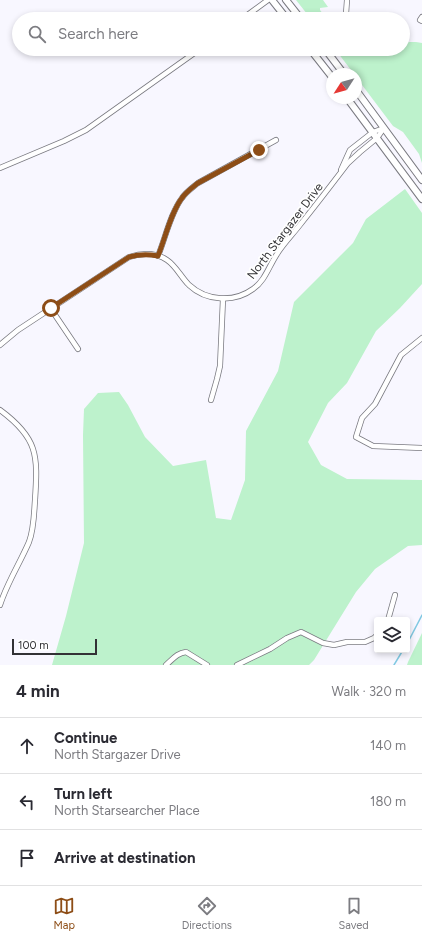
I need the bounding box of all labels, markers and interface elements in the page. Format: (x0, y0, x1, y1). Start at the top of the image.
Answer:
search box (12, 12, 410, 56)
icon: search (26, 23, 48, 45)
text: Search here (58, 25, 138, 43)
north arrow (326, 68, 362, 104)
route end (250, 141, 268, 159)
street label: North Stargazer Drive (244, 180, 326, 282)
route start (42, 299, 60, 317)
map controls (374, 617, 410, 653)
button: layers (374, 617, 410, 653)
scale bar (12, 637, 97, 656)
text: 100 m (18, 639, 49, 652)
text: 4 min (16, 681, 60, 701)
text: Walk · 320 m (332, 684, 406, 699)
text: Continue (54, 729, 117, 747)
icon: ahead (16, 735, 38, 757)
text: 140 m (370, 738, 406, 753)
text: North Stargazer Drive (54, 747, 181, 762)
text: Turn left (54, 785, 112, 803)
icon: left (16, 791, 38, 813)
text: 180 m (370, 794, 406, 809)
text: North Starsearcher Place (54, 803, 200, 818)
icon: arrive (16, 847, 38, 869)
text: Arrive at destination (54, 849, 195, 867)
tab: Map (53, 895, 75, 932)
tab: Directions (182, 895, 232, 932)
tab: Saved (338, 895, 369, 932)

